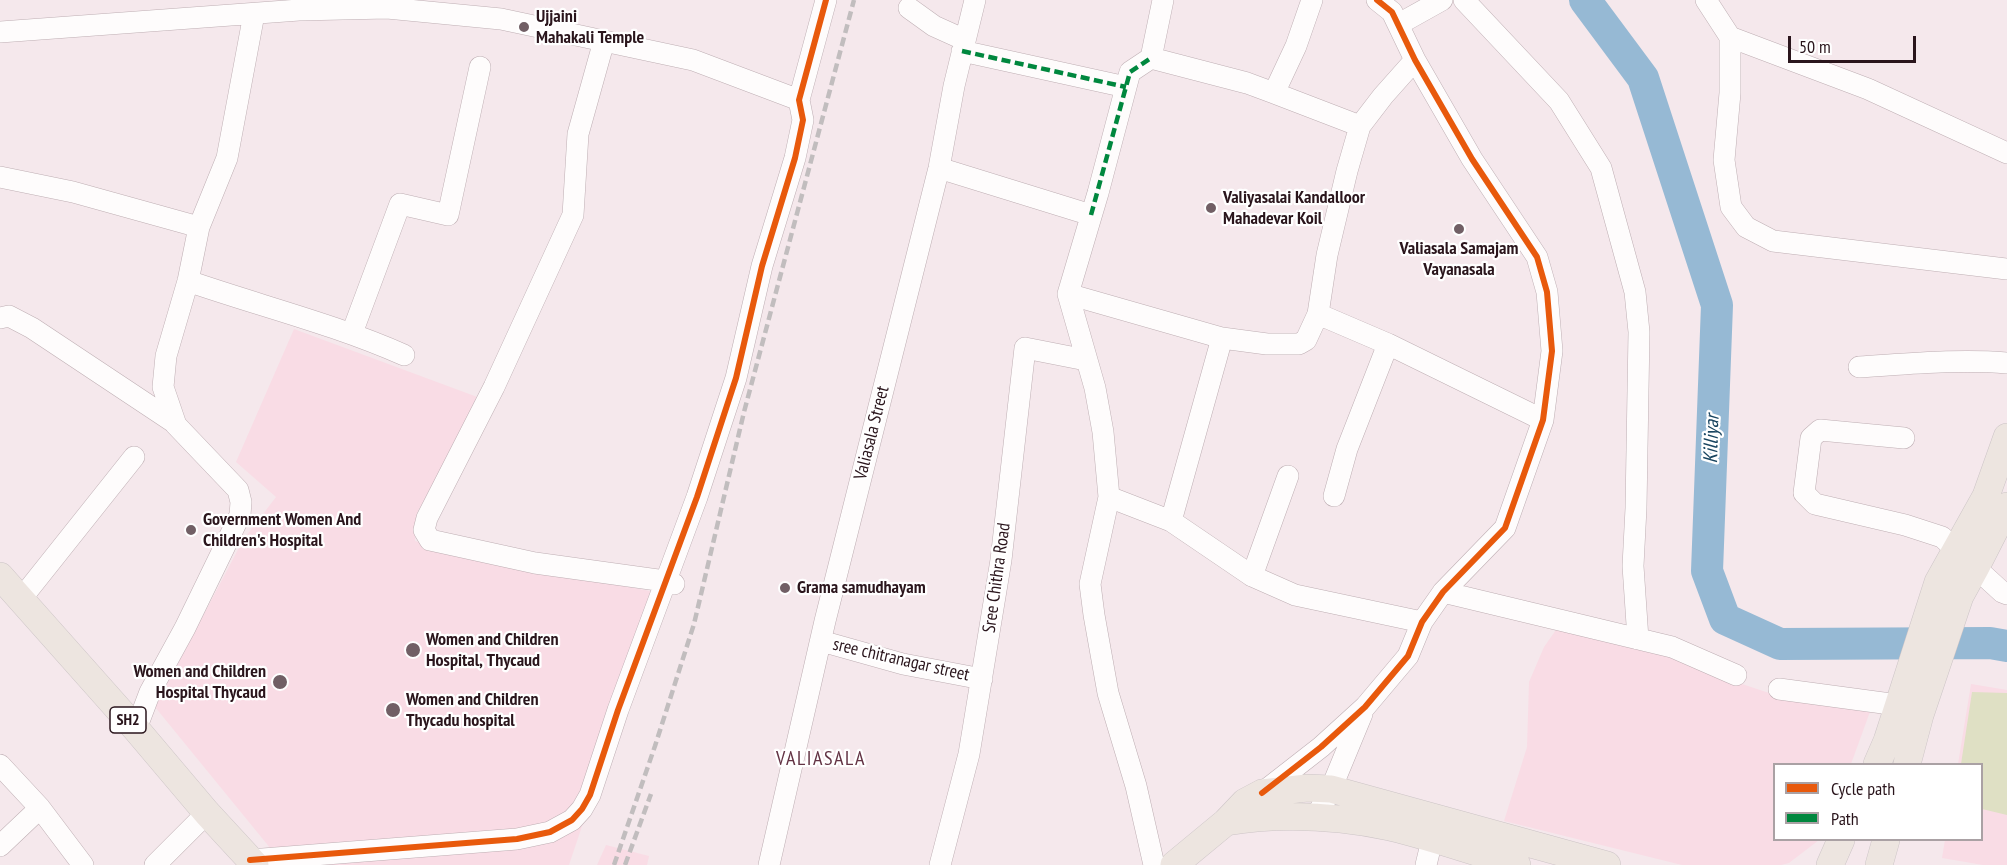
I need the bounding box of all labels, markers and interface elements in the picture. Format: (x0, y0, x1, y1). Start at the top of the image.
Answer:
place label: Ujjaini Mahakali Temple (536, 6, 644, 48)
marker: Ujjaini Mahakali Temple (517, 20, 531, 34)
scale bar (1791, 24, 1918, 62)
text: 50 m (1799, 35, 1831, 58)
place label: Valiyasalai Kandalloor Mahadevar Koil (1223, 187, 1365, 230)
marker: Valiyasalai Kandalloor Mahadevar Koil (1204, 201, 1218, 215)
marker: Valiasala Samajam Vayanasala (1452, 222, 1466, 236)
place label: Valiasala Samajam Vayanasala (1400, 238, 1518, 280)
street label: Valiasala Street (850, 384, 894, 482)
water label: Killiyar (1699, 414, 1725, 464)
place label: Government Women And Children's Hospital (203, 509, 361, 552)
street label: Sree Chithra Road (979, 522, 1015, 634)
marker: Government Women And Children's Hospital (184, 523, 198, 537)
place label: Grama samudhayam (797, 577, 926, 599)
marker: Grama samudhayam (778, 581, 792, 595)
place label: Women and Children Hospital, Thycaud (426, 629, 559, 672)
street label: sree chitranagar street (831, 634, 971, 686)
marker: Women and Children Hospital, Thycaud (404, 641, 422, 659)
place label: Women and Children Hospital Thycaud (133, 661, 266, 704)
marker: Women and Children Hospital Thycaud (271, 673, 289, 691)
place label: Women and Children Thycadu hospital (406, 689, 539, 732)
marker: Women and Children Thycadu hospital (384, 701, 402, 719)
road number: SH2 (110, 707, 146, 733)
district label: VALIASALA (776, 747, 866, 771)
legend (1773, 763, 1983, 841)
text: Cycle path (1831, 777, 1895, 800)
text: Path (1831, 807, 1859, 830)

